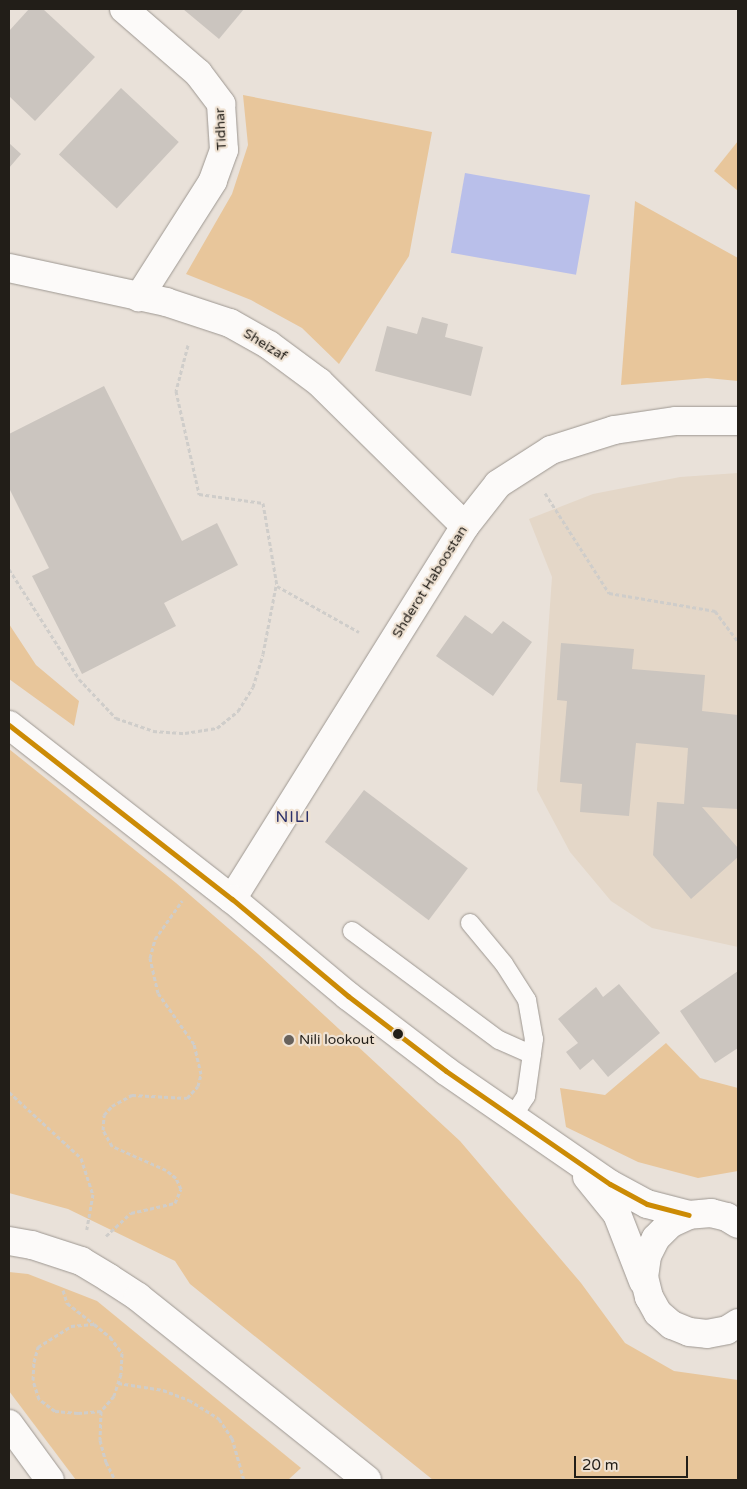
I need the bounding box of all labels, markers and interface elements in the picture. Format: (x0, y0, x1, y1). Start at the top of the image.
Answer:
street label: Tidhar (212, 107, 230, 151)
street label: Sheizaf (240, 325, 290, 365)
street label: Shderot Haboostan (389, 523, 471, 641)
district label: NILI (275, 807, 311, 827)
unlabelled marker (393, 1029, 403, 1039)
place label: Nili lookout (299, 1032, 375, 1048)
marker: Nili lookout (283, 1034, 295, 1046)
scale bar (577, 1446, 691, 1478)
text: 20 m (582, 1456, 619, 1474)

